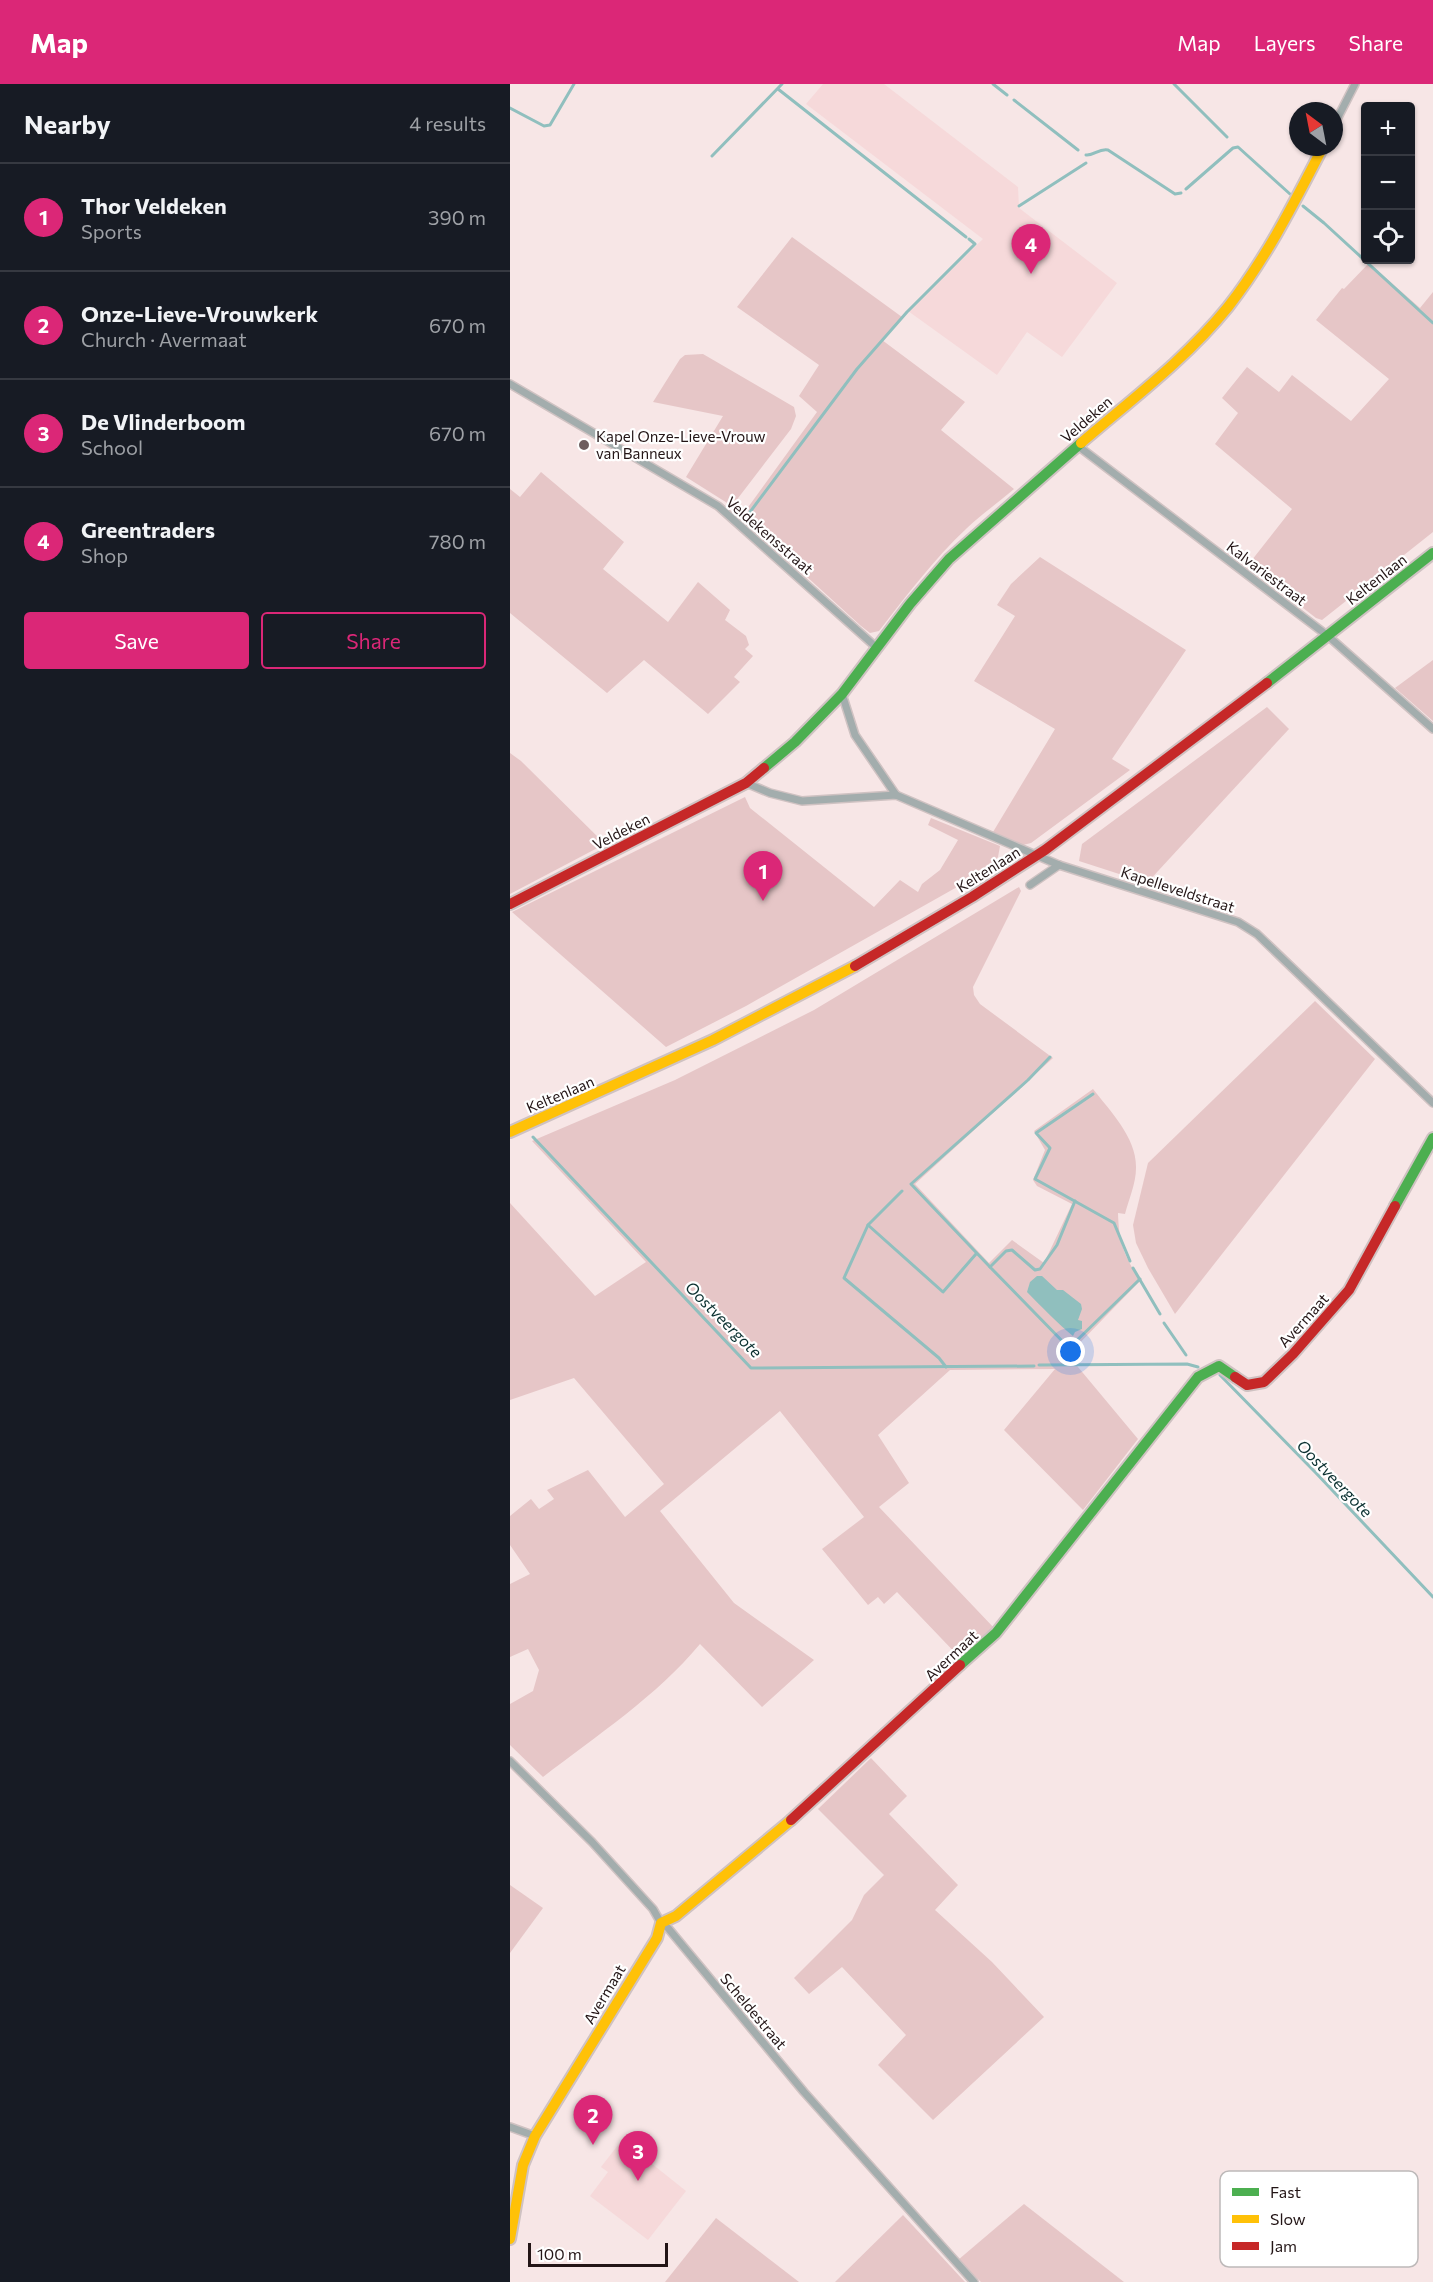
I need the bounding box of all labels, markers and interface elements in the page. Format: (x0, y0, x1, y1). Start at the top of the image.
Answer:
text: Map (30, 25, 88, 59)
text: Map (1177, 30, 1221, 55)
text: Layers (1254, 30, 1316, 55)
text: Share (1349, 30, 1403, 55)
north arrow (1289, 102, 1343, 156)
map controls (1361, 102, 1415, 264)
button: + (1361, 102, 1415, 156)
text: Nearby (24, 108, 111, 139)
text: 4 results (409, 111, 486, 135)
button: − (1361, 156, 1415, 210)
text: Thor Veldeken (81, 192, 227, 219)
text: 1 (39, 205, 48, 229)
text: 390 m (428, 205, 486, 229)
button: locate (1361, 210, 1415, 264)
text: Sports (81, 219, 142, 243)
pin: 4 (1012, 224, 1050, 274)
text: Onze-Lieve-Vrouwkerk (81, 300, 318, 327)
text: 2 (38, 313, 49, 337)
text: 670 m (429, 313, 486, 337)
text: Church · Avermaat (81, 327, 247, 351)
street label: Veldeken (1057, 392, 1115, 446)
text: De Vlinderboom (81, 408, 245, 435)
text: 3 (38, 421, 49, 445)
text: 670 m (429, 421, 486, 445)
place label: Kapel Onze-Lieve-Vrouw van Banneux (596, 427, 766, 462)
text: School (81, 435, 143, 459)
marker: Kapel Onze-Lieve-Vrouw van Banneux (577, 438, 591, 452)
street label: Veldekensstraat (723, 492, 817, 578)
text: Greentraders (81, 516, 215, 543)
text: 4 (37, 529, 50, 553)
text: 780 m (429, 529, 486, 553)
street label: Kalvariestraat (1223, 537, 1311, 609)
text: Shop (81, 543, 128, 567)
street label: Keltenlaan (1342, 550, 1410, 608)
button: Save (24, 612, 249, 669)
button: Share (261, 612, 486, 669)
street label: Veldeken (589, 809, 653, 853)
street label: Keltenlaan (953, 842, 1023, 896)
pin: 1 (744, 852, 782, 901)
street label: Kapelleveldstraat (1119, 862, 1237, 916)
street label: Keltenlaan (523, 1072, 597, 1116)
water label: Oostveergote (682, 1277, 767, 1362)
street label: Avermaat (1274, 1289, 1332, 1351)
your location (1056, 1337, 1085, 1366)
water label: Oostveergote (1293, 1435, 1377, 1521)
street label: Avermaat (921, 1626, 981, 1684)
street label: Avermaat (579, 1961, 629, 2027)
street label: Scheldestraat (717, 1969, 791, 2053)
pin: 2 (574, 2096, 613, 2145)
pin: 3 (618, 2132, 658, 2181)
legend (1220, 2171, 1418, 2267)
text: Fast (1270, 2182, 1301, 2201)
text: Slow (1270, 2209, 1306, 2228)
text: Jam (1270, 2236, 1297, 2255)
scale bar (528, 2240, 668, 2268)
text: 100 m (537, 2244, 582, 2263)

